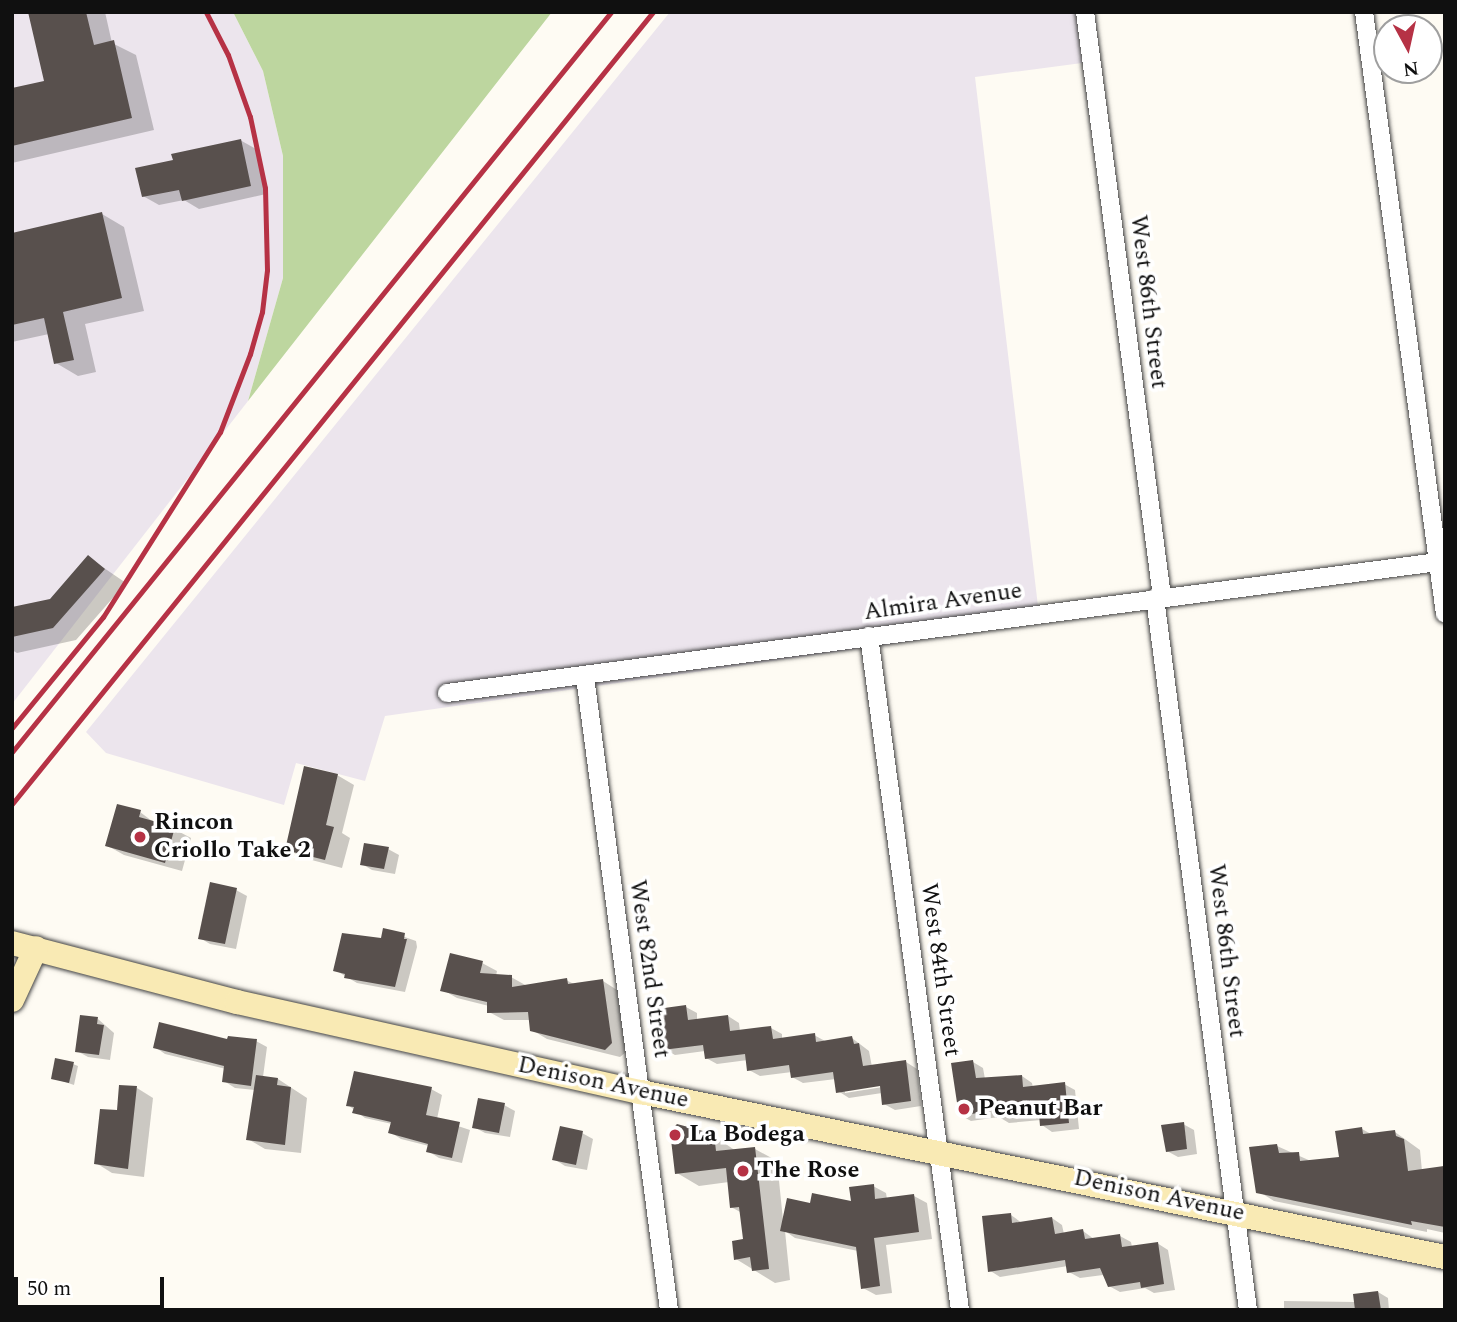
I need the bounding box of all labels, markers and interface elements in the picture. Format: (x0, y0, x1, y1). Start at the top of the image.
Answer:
north arrow (1373, 14, 1443, 84)
text: N (1401, 53, 1420, 84)
street label: West 86th Street (1123, 214, 1173, 390)
street label: Almira Avenue (862, 577, 1024, 627)
place label: Rincon Criollo Take 2 (154, 809, 311, 865)
marker: Rincon Criollo Take 2 (132, 829, 148, 845)
street label: West 86th Street (1201, 863, 1251, 1039)
street label: West 82nd Street (622, 878, 676, 1060)
street label: West 84th Street (914, 881, 966, 1059)
street label: Denison Avenue (515, 1051, 691, 1115)
place label: Peanut Bar (978, 1095, 1102, 1123)
marker: Peanut Bar (956, 1101, 972, 1117)
place label: La Bodega (689, 1121, 805, 1149)
marker: La Bodega (667, 1127, 683, 1143)
place label: The Rose (757, 1157, 859, 1185)
marker: The Rose (735, 1163, 751, 1179)
street label: Denison Avenue (1071, 1164, 1247, 1228)
scale bar (18, 1262, 168, 1306)
text: 50 m (27, 1273, 71, 1305)

